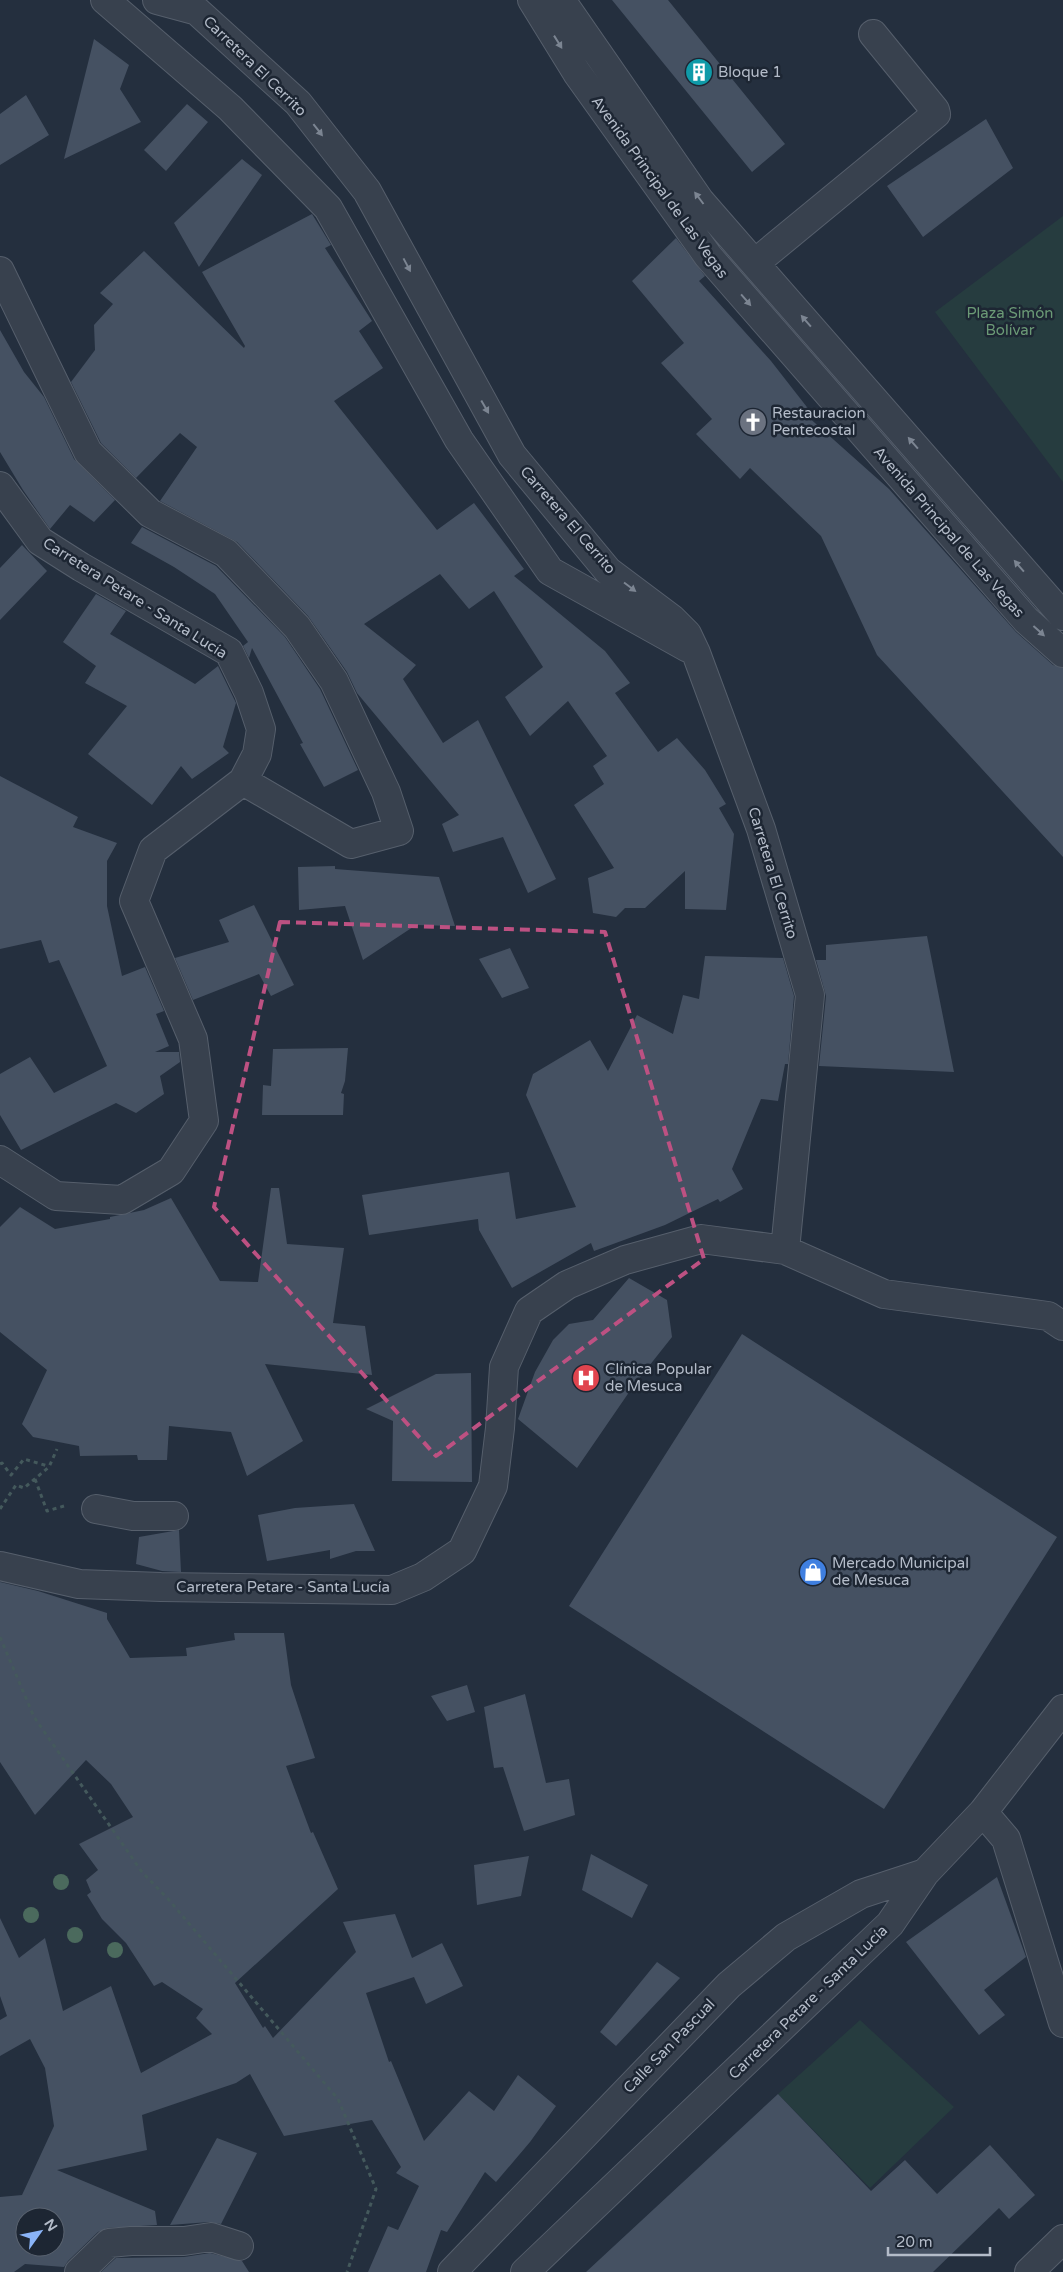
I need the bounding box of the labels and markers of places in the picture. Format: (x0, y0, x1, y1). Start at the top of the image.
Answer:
building icon: Bloque 1 (684, 57, 714, 87)
place label: Bloque 1 (718, 63, 782, 81)
place label: Restauracion Pentecostal (772, 404, 866, 439)
church icon: Restauracion Pentecostal (738, 407, 768, 437)
place label: Clínica Popular de Mesuca (605, 1360, 712, 1395)
hospital icon: Clínica Popular de Mesuca (571, 1363, 601, 1393)
place label: Mercado Municipal de Mesuca (832, 1554, 969, 1589)
shop icon: Mercado Municipal de Mesuca (798, 1557, 828, 1587)

